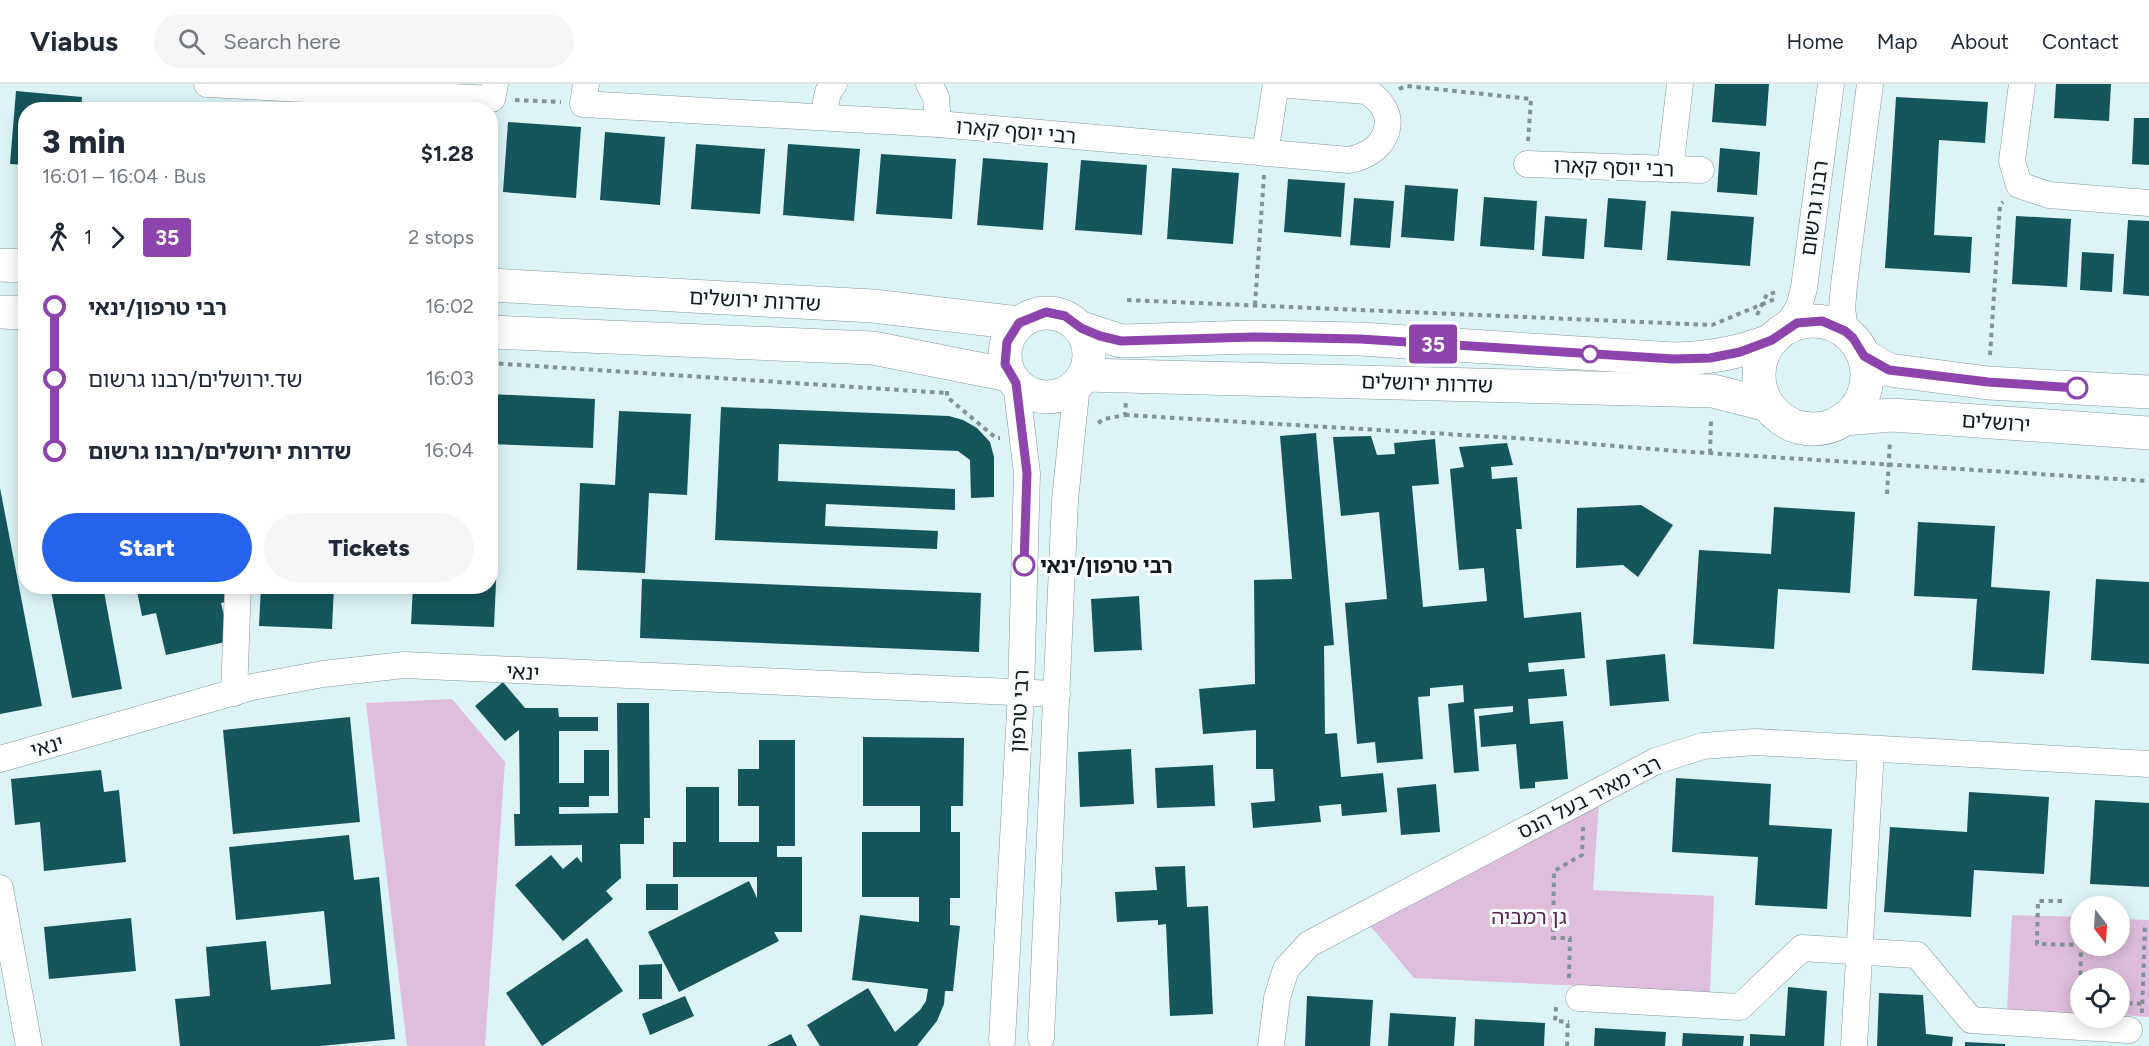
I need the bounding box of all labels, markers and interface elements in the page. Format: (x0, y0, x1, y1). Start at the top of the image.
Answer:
search box (154, 14, 574, 68)
text: Viabus (30, 24, 118, 58)
icon: search (175, 25, 208, 58)
text: Search here (223, 28, 341, 55)
text: Home (1787, 29, 1844, 54)
text: Map (1877, 29, 1918, 54)
text: About (1951, 29, 2009, 54)
text: Contact (2042, 29, 2119, 54)
street label: רבי יוסף קארו (955, 113, 1077, 149)
text: 3 min (42, 122, 125, 161)
text: $1.28 (421, 140, 474, 167)
street label: רבי יוסף קארו (1553, 152, 1675, 182)
street label: רבנו גרשום (1795, 159, 1833, 257)
text: 16:01 – 16:04 · Bus (42, 164, 206, 188)
icon: walk (42, 221, 75, 254)
icon: forward (101, 221, 134, 254)
text: 1 (84, 225, 92, 249)
text: 35 (155, 225, 179, 250)
text: 2 stops (408, 225, 474, 249)
street label: שדרות ירושלים (688, 284, 822, 316)
text: רבי טרפון/ינאי (88, 294, 227, 321)
text: 16:02 (425, 294, 474, 318)
line badge: 35 (1406, 324, 1460, 364)
text: 35 (1421, 332, 1445, 357)
unlabelled marker (1581, 345, 1599, 363)
text: שד.ירושלים/רבנו גרשום (88, 366, 303, 393)
text: 16:03 (426, 366, 474, 390)
street label: שדרות ירושלים (1361, 368, 1493, 398)
unlabelled marker (2066, 377, 2088, 399)
street label: ירושלים (1961, 407, 2031, 437)
text: שדרות ירושלים/רבנו גרשום (88, 438, 352, 465)
text: 16:04 (424, 438, 474, 462)
button: Start (42, 513, 252, 582)
button: Tickets (264, 513, 474, 582)
place label: רבי טרפון/ינאי (1040, 553, 1173, 578)
marker: רבי טרפון/ינאי (1013, 554, 1035, 576)
street label: ינאי (506, 659, 540, 685)
street label: רבי טרפון (1004, 669, 1034, 753)
street label: ינאי (28, 729, 66, 763)
street label: רבי מאיר בעל הנס (1513, 750, 1665, 844)
north arrow (2070, 896, 2130, 956)
map controls (2070, 896, 2130, 1028)
park label: גן רמביה (1491, 904, 1567, 929)
button: locate (2070, 968, 2130, 1028)

